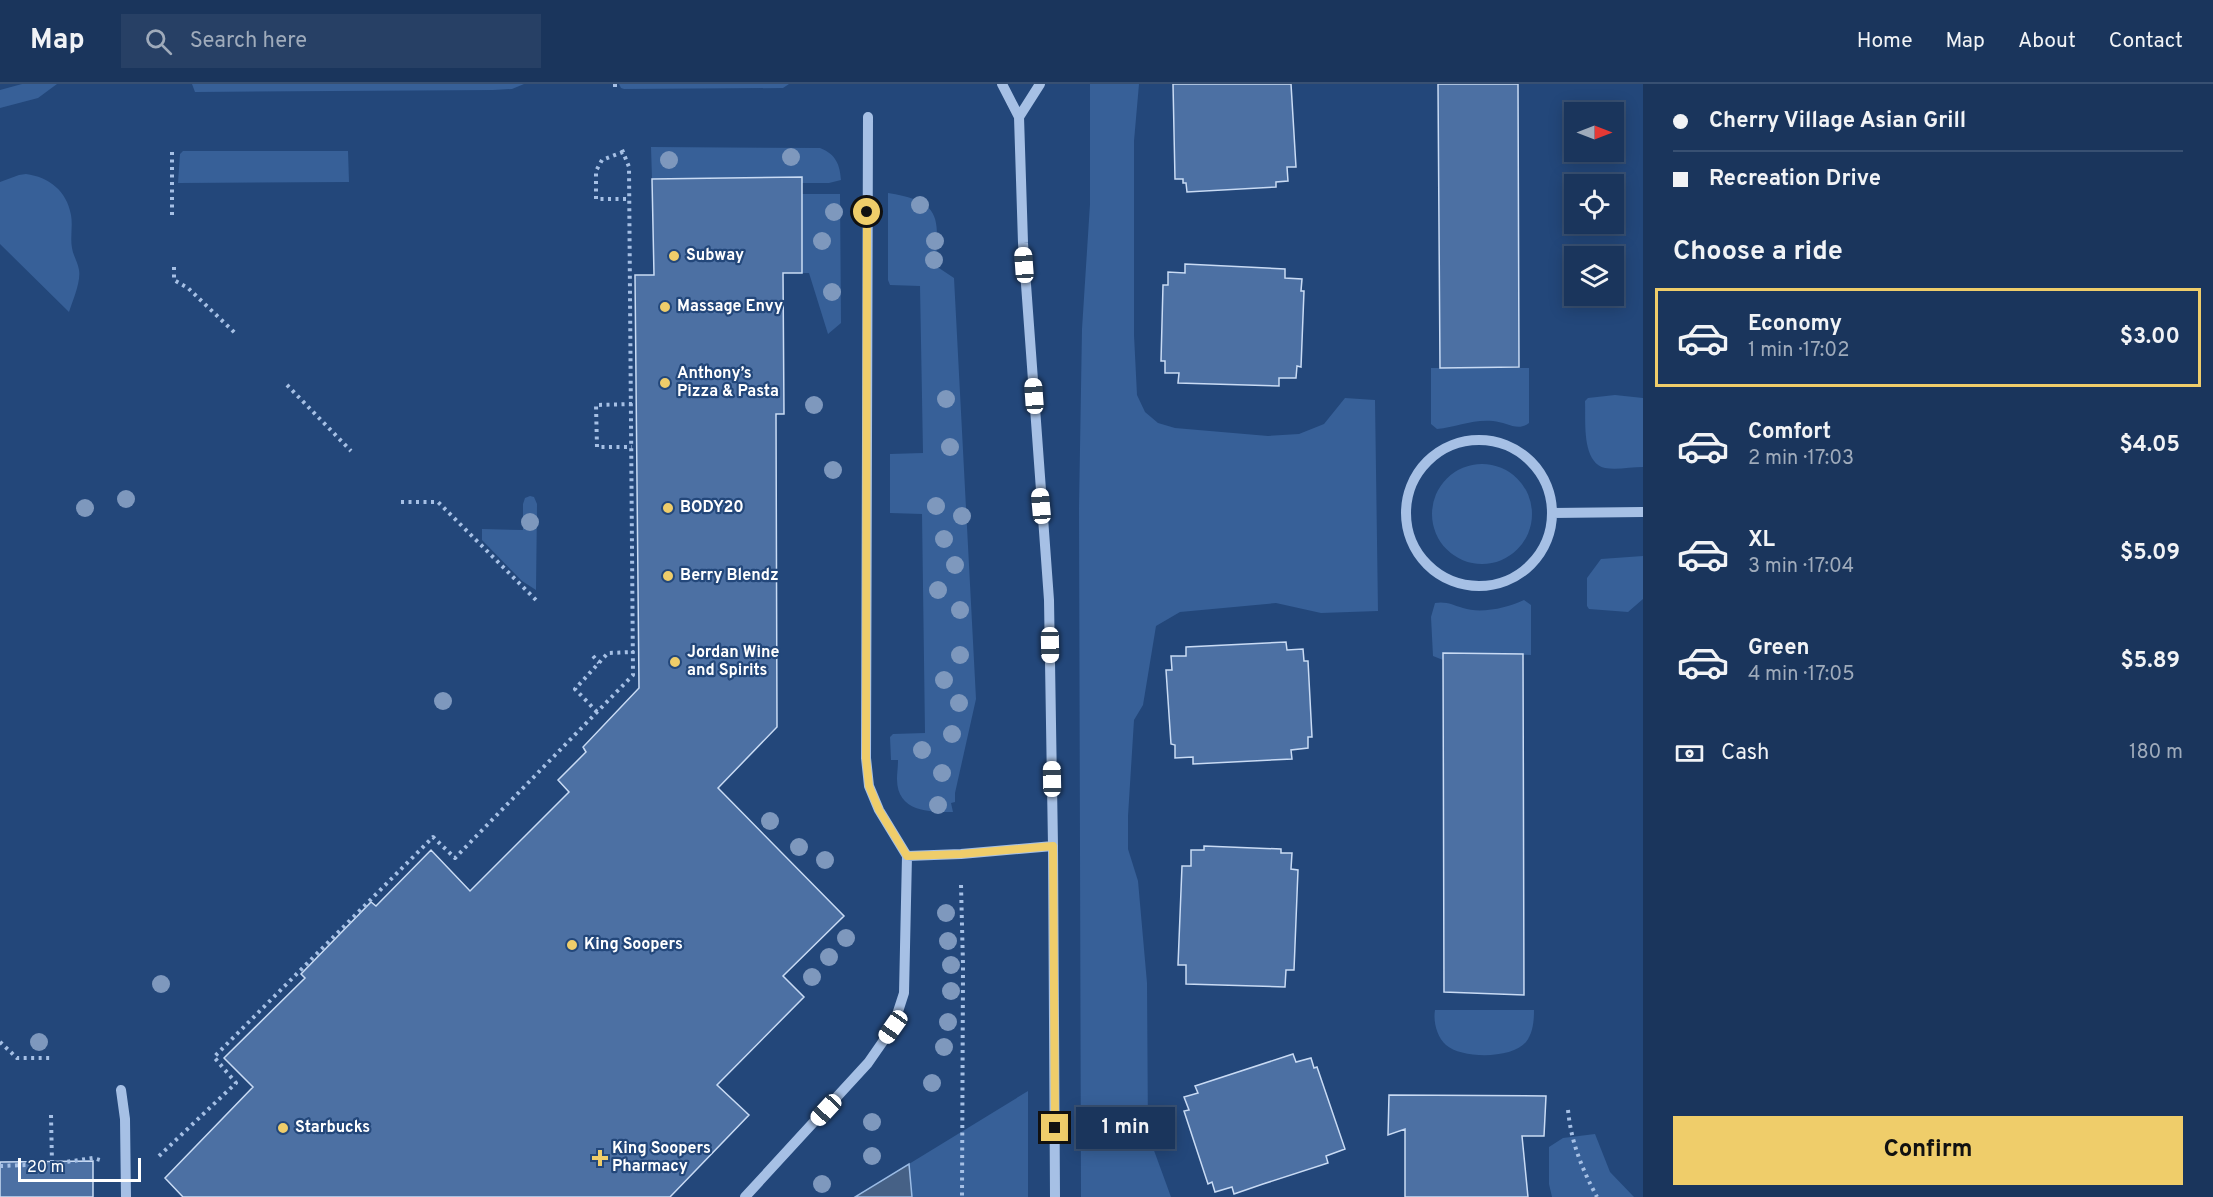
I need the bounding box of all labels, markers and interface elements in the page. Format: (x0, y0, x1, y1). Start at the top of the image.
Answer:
search box (121, 14, 541, 68)
text: Map (30, 23, 85, 59)
icon: search (142, 25, 175, 58)
text: Search here (190, 28, 307, 55)
text: Home (1857, 28, 1913, 55)
text: Map (1946, 28, 1985, 55)
text: About (2018, 28, 2076, 55)
text: Contact (2109, 28, 2183, 55)
north arrow (1564, 102, 1624, 162)
map controls (1564, 102, 1624, 306)
text: Cherry Village Asian Grill (1709, 108, 1966, 135)
text: Recreation Drive (1709, 166, 1881, 193)
button: locate (1564, 174, 1624, 234)
route start (853, 198, 880, 225)
text: Choose a ride (1673, 235, 1843, 269)
place label: Subway (686, 246, 744, 266)
car (1014, 246, 1034, 284)
button: layers (1564, 246, 1624, 306)
marker: Subway (667, 249, 681, 263)
place label: Massage Envy (677, 297, 783, 317)
marker: Massage Envy (658, 300, 672, 314)
icon: car (1676, 311, 1730, 365)
text: Economy (1748, 311, 1842, 338)
text: $3.00 (2120, 324, 2180, 351)
text: 1 min · 17:02 (1748, 338, 1849, 364)
place label: Anthony’s Pizza & Pasta (677, 364, 779, 402)
marker: Anthony’s Pizza & Pasta (658, 376, 672, 390)
car (1024, 377, 1044, 415)
icon: car (1676, 419, 1730, 473)
text: Comfort (1748, 419, 1831, 446)
text: $4.05 (2119, 432, 2180, 459)
text: 2 min · 17:03 (1748, 446, 1854, 472)
car (1030, 487, 1052, 525)
place label: BODY20 (680, 498, 744, 518)
marker: BODY20 (661, 501, 675, 515)
icon: car (1676, 527, 1730, 581)
text: XL (1748, 527, 1775, 554)
text: $5.09 (2120, 540, 2180, 567)
text: 3 min · 17:04 (1748, 554, 1854, 580)
place label: Berry Blendz (680, 566, 779, 586)
marker: Berry Blendz (661, 569, 675, 583)
car (1041, 627, 1059, 663)
icon: car (1676, 635, 1730, 689)
text: Green (1748, 635, 1810, 662)
place label: Jordan Wine and Spirits (687, 643, 779, 681)
text: $5.89 (2121, 648, 2180, 675)
marker: Jordan Wine and Spirits (668, 655, 682, 669)
text: 4 min · 17:05 (1748, 662, 1855, 688)
icon: cash (1673, 737, 1706, 770)
text: Cash (1721, 740, 1770, 767)
text: 180 m (2129, 740, 2183, 766)
car (1043, 761, 1061, 797)
place label: King Soopers (584, 935, 683, 955)
marker: King Soopers (565, 938, 579, 952)
car (875, 1007, 911, 1047)
car (807, 1091, 845, 1129)
callout: 1 min (1076, 1107, 1175, 1149)
route end (1041, 1114, 1068, 1141)
text: 1 min (1101, 1115, 1150, 1141)
button: Confirm (1673, 1116, 2183, 1185)
place label: Starbucks (295, 1118, 370, 1138)
marker: Starbucks (276, 1121, 290, 1135)
place label: King Soopers Pharmacy (612, 1139, 711, 1177)
marker: King Soopers Pharmacy (593, 1151, 607, 1165)
scale bar (18, 1155, 141, 1182)
text: 20 m (27, 1158, 64, 1178)

